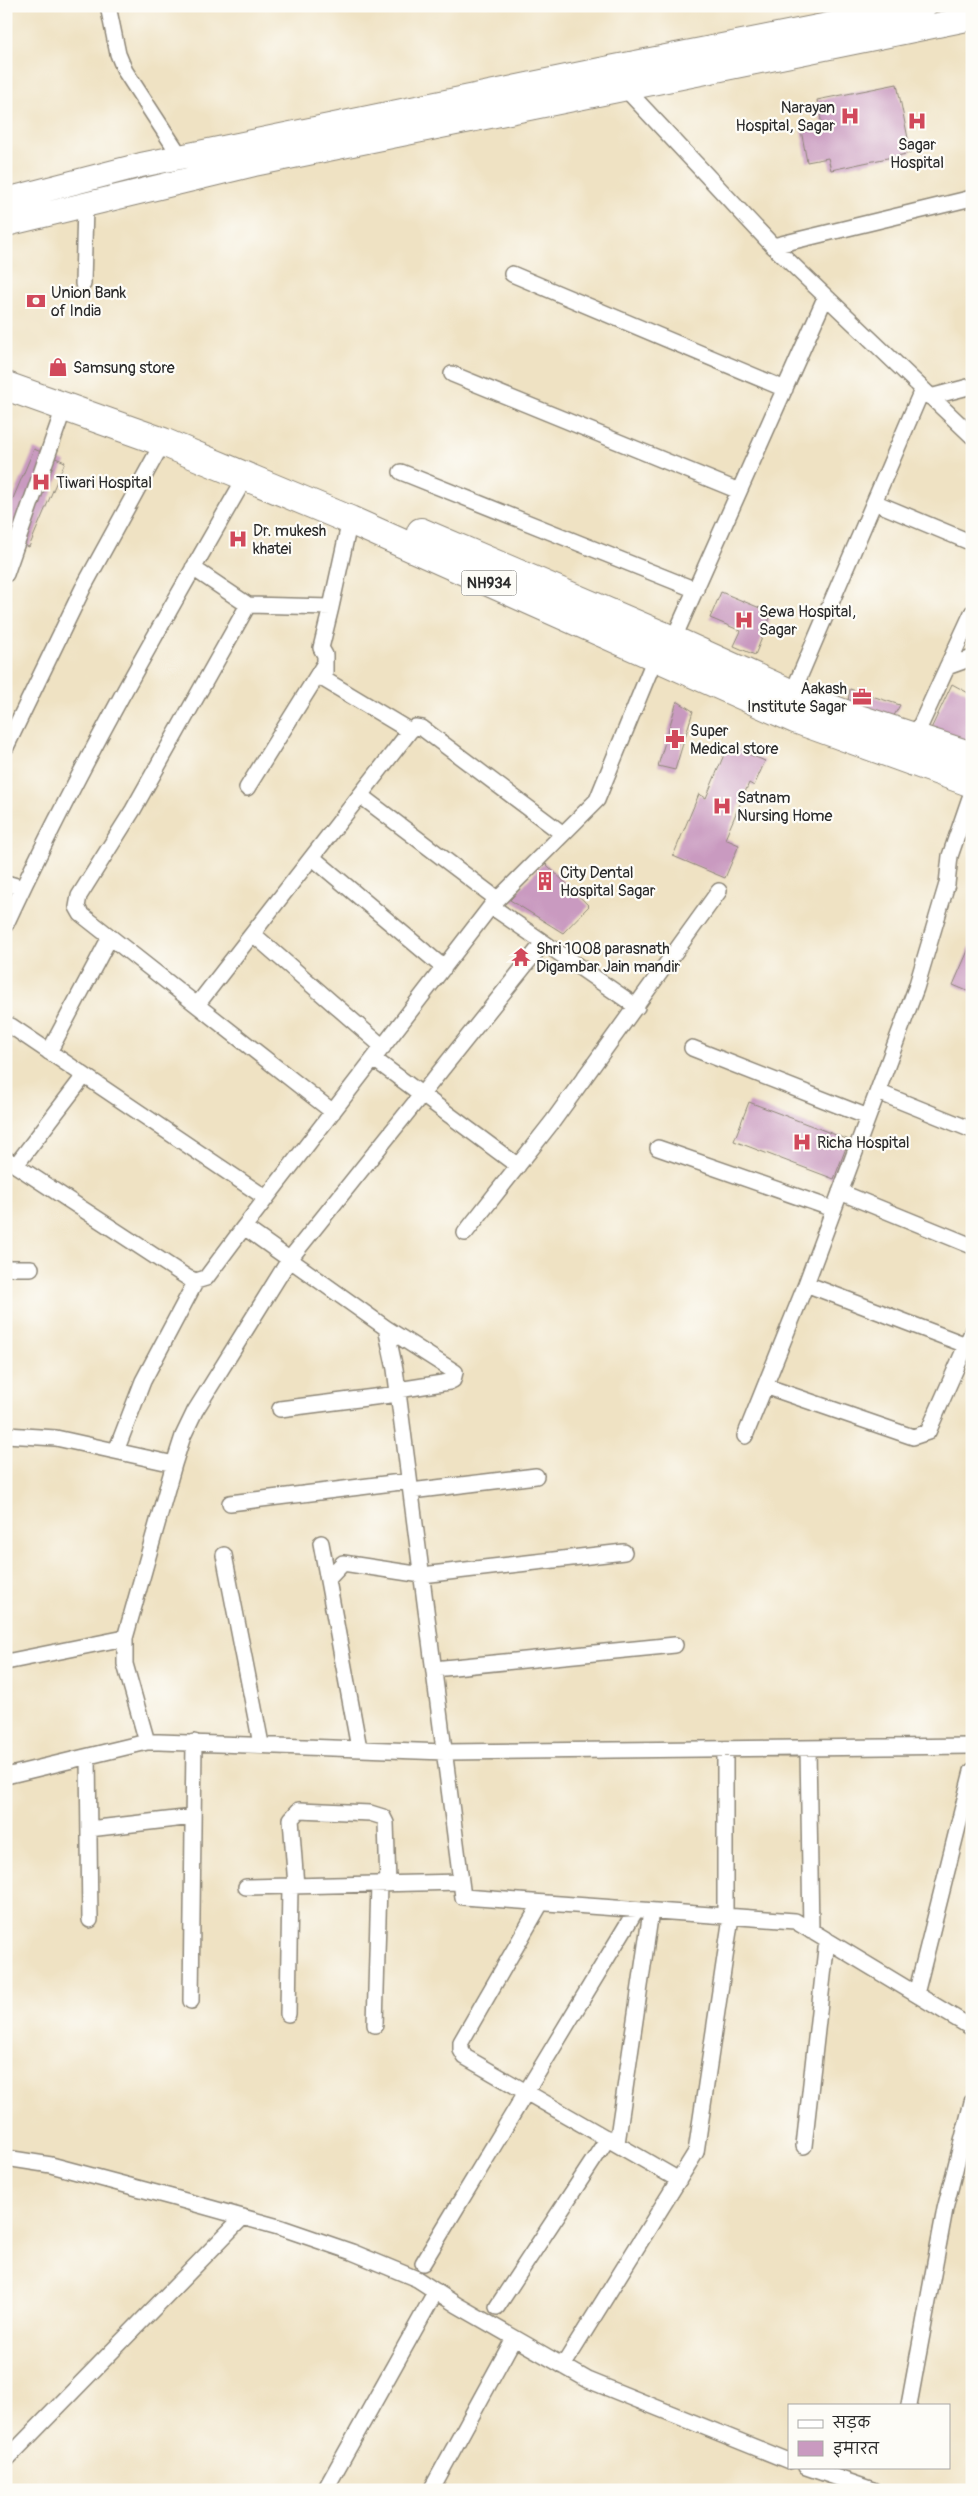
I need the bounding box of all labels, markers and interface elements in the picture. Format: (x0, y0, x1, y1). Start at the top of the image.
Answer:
place label: Narayan Hospital, Sagar (736, 98, 835, 136)
hospital icon: Narayan Hospital, Sagar (839, 105, 861, 127)
hospital icon: Sagar Hospital (906, 110, 928, 132)
place label: Sagar Hospital (890, 135, 944, 173)
place label: Union Bank of India (51, 283, 127, 321)
bank icon: Union Bank of India (25, 290, 47, 312)
shop icon: Samsung store (47, 356, 69, 378)
place label: Samsung store (73, 358, 175, 378)
hospital icon: Tiwari Hospital (30, 471, 52, 493)
place label: Tiwari Hospital (56, 473, 152, 493)
place label: Dr. mukesh khatei (253, 521, 326, 559)
hospital icon: Dr. mukesh khatei (227, 528, 249, 550)
road number: NH934 (462, 570, 516, 596)
place label: Sewa Hospital, Sagar (759, 602, 856, 640)
hospital icon: Sewa Hospital, Sagar (733, 609, 755, 631)
place label: Aakash Institute Sagar (747, 679, 847, 717)
office icon: Aakash Institute Sagar (851, 686, 873, 708)
place label: Super Medical store (690, 721, 779, 759)
pharmacy icon: Super Medical store (664, 728, 686, 750)
place label: Satnam Nursing Home (737, 788, 832, 826)
hospital icon: Satnam Nursing Home (711, 795, 733, 817)
place label: City Dental Hospital Sagar (560, 863, 656, 901)
building icon: City Dental Hospital Sagar (534, 870, 556, 892)
place label: Shri 1008 parasnath Digambar Jain mandir (536, 939, 680, 977)
temple icon: Shri 1008 parasnath Digambar Jain mandir (510, 946, 532, 968)
hospital icon: Richa Hospital (791, 1131, 813, 1153)
place label: Richa Hospital (817, 1133, 910, 1153)
legend (788, 2404, 950, 2468)
text: सड़क (832, 2414, 871, 2433)
text: इमारत (833, 2440, 880, 2459)

